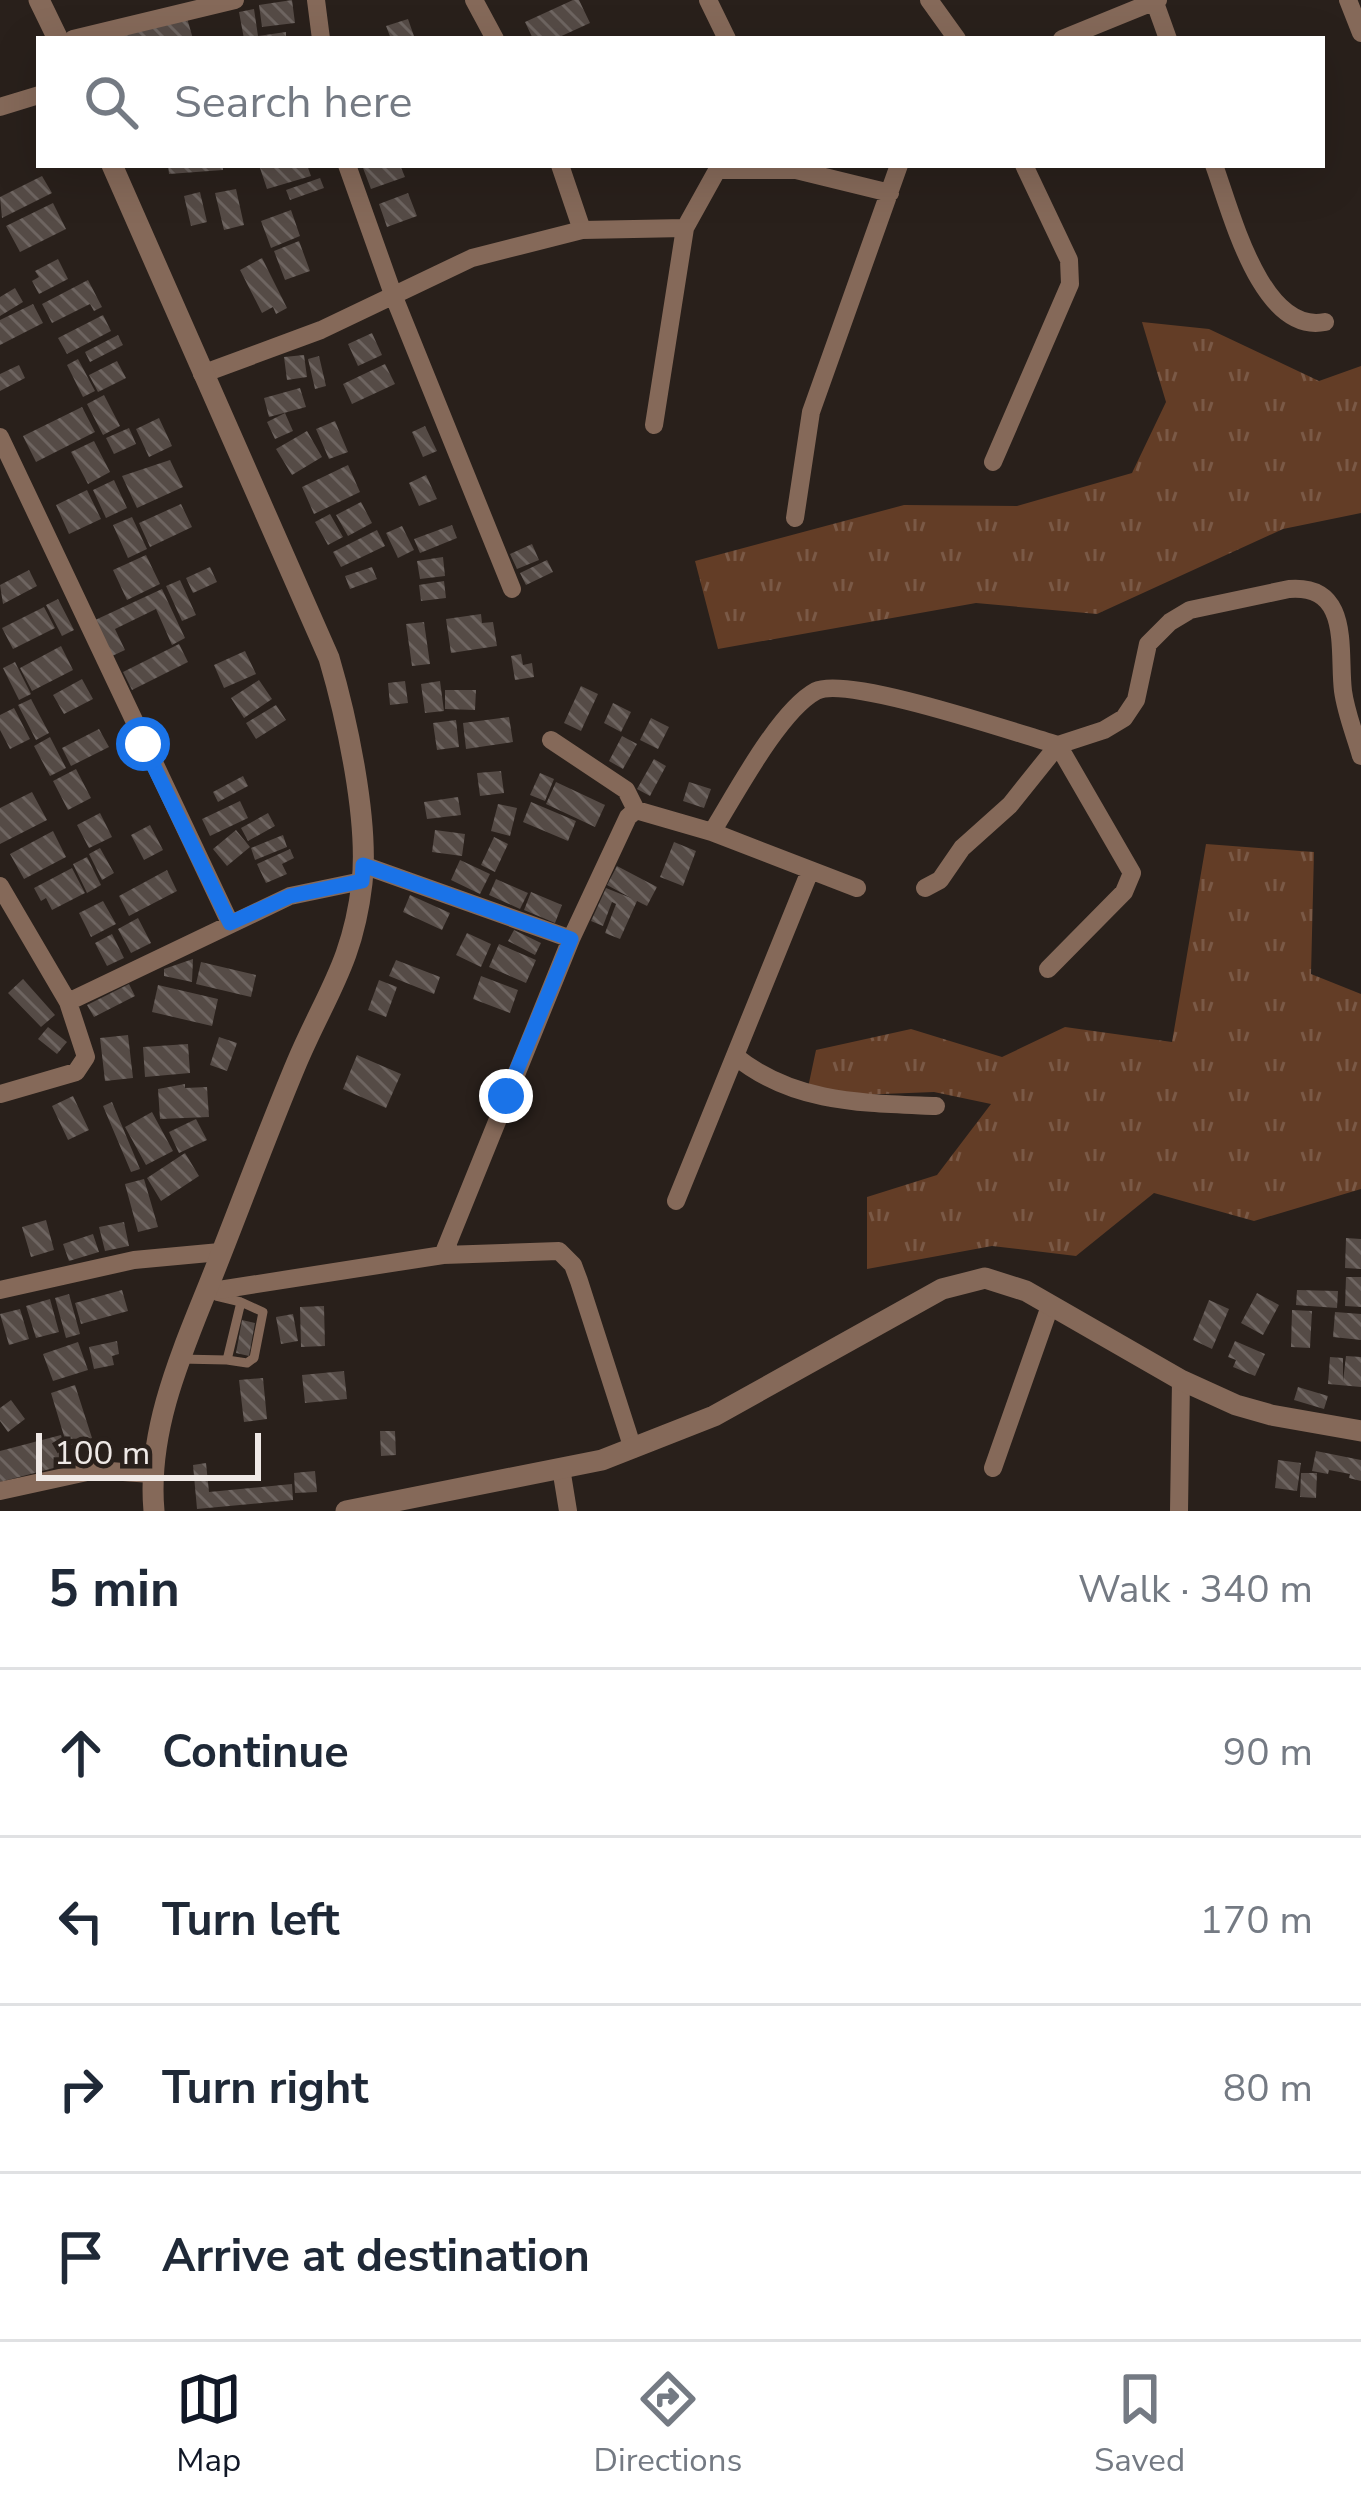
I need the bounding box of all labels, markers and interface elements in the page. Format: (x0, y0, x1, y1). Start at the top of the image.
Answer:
search box (36, 36, 1325, 168)
icon: search (78, 69, 144, 135)
text: Search here (174, 72, 413, 133)
route start (116, 717, 170, 771)
route end (479, 1069, 533, 1123)
scale bar (36, 1427, 261, 1480)
text: 100 m (54, 1431, 150, 1476)
text: 5 min (48, 1554, 180, 1624)
text: Walk · 340 m (1078, 1563, 1313, 1616)
icon: ahead (48, 1720, 114, 1786)
text: Continue (162, 1722, 349, 1783)
text: 90 m (1223, 1726, 1313, 1779)
icon: left (48, 1888, 114, 1954)
text: Turn left (162, 1890, 340, 1951)
text: 170 m (1199, 1894, 1313, 1947)
icon: right (48, 2056, 114, 2122)
text: Turn right (162, 2058, 369, 2119)
text: 80 m (1223, 2062, 1313, 2115)
icon: arrive (48, 2224, 114, 2290)
text: Arrive at destination (162, 2226, 590, 2287)
tab: Map (176, 2366, 242, 2483)
tab: Directions (594, 2366, 742, 2483)
tab: Saved (1094, 2366, 1185, 2483)

